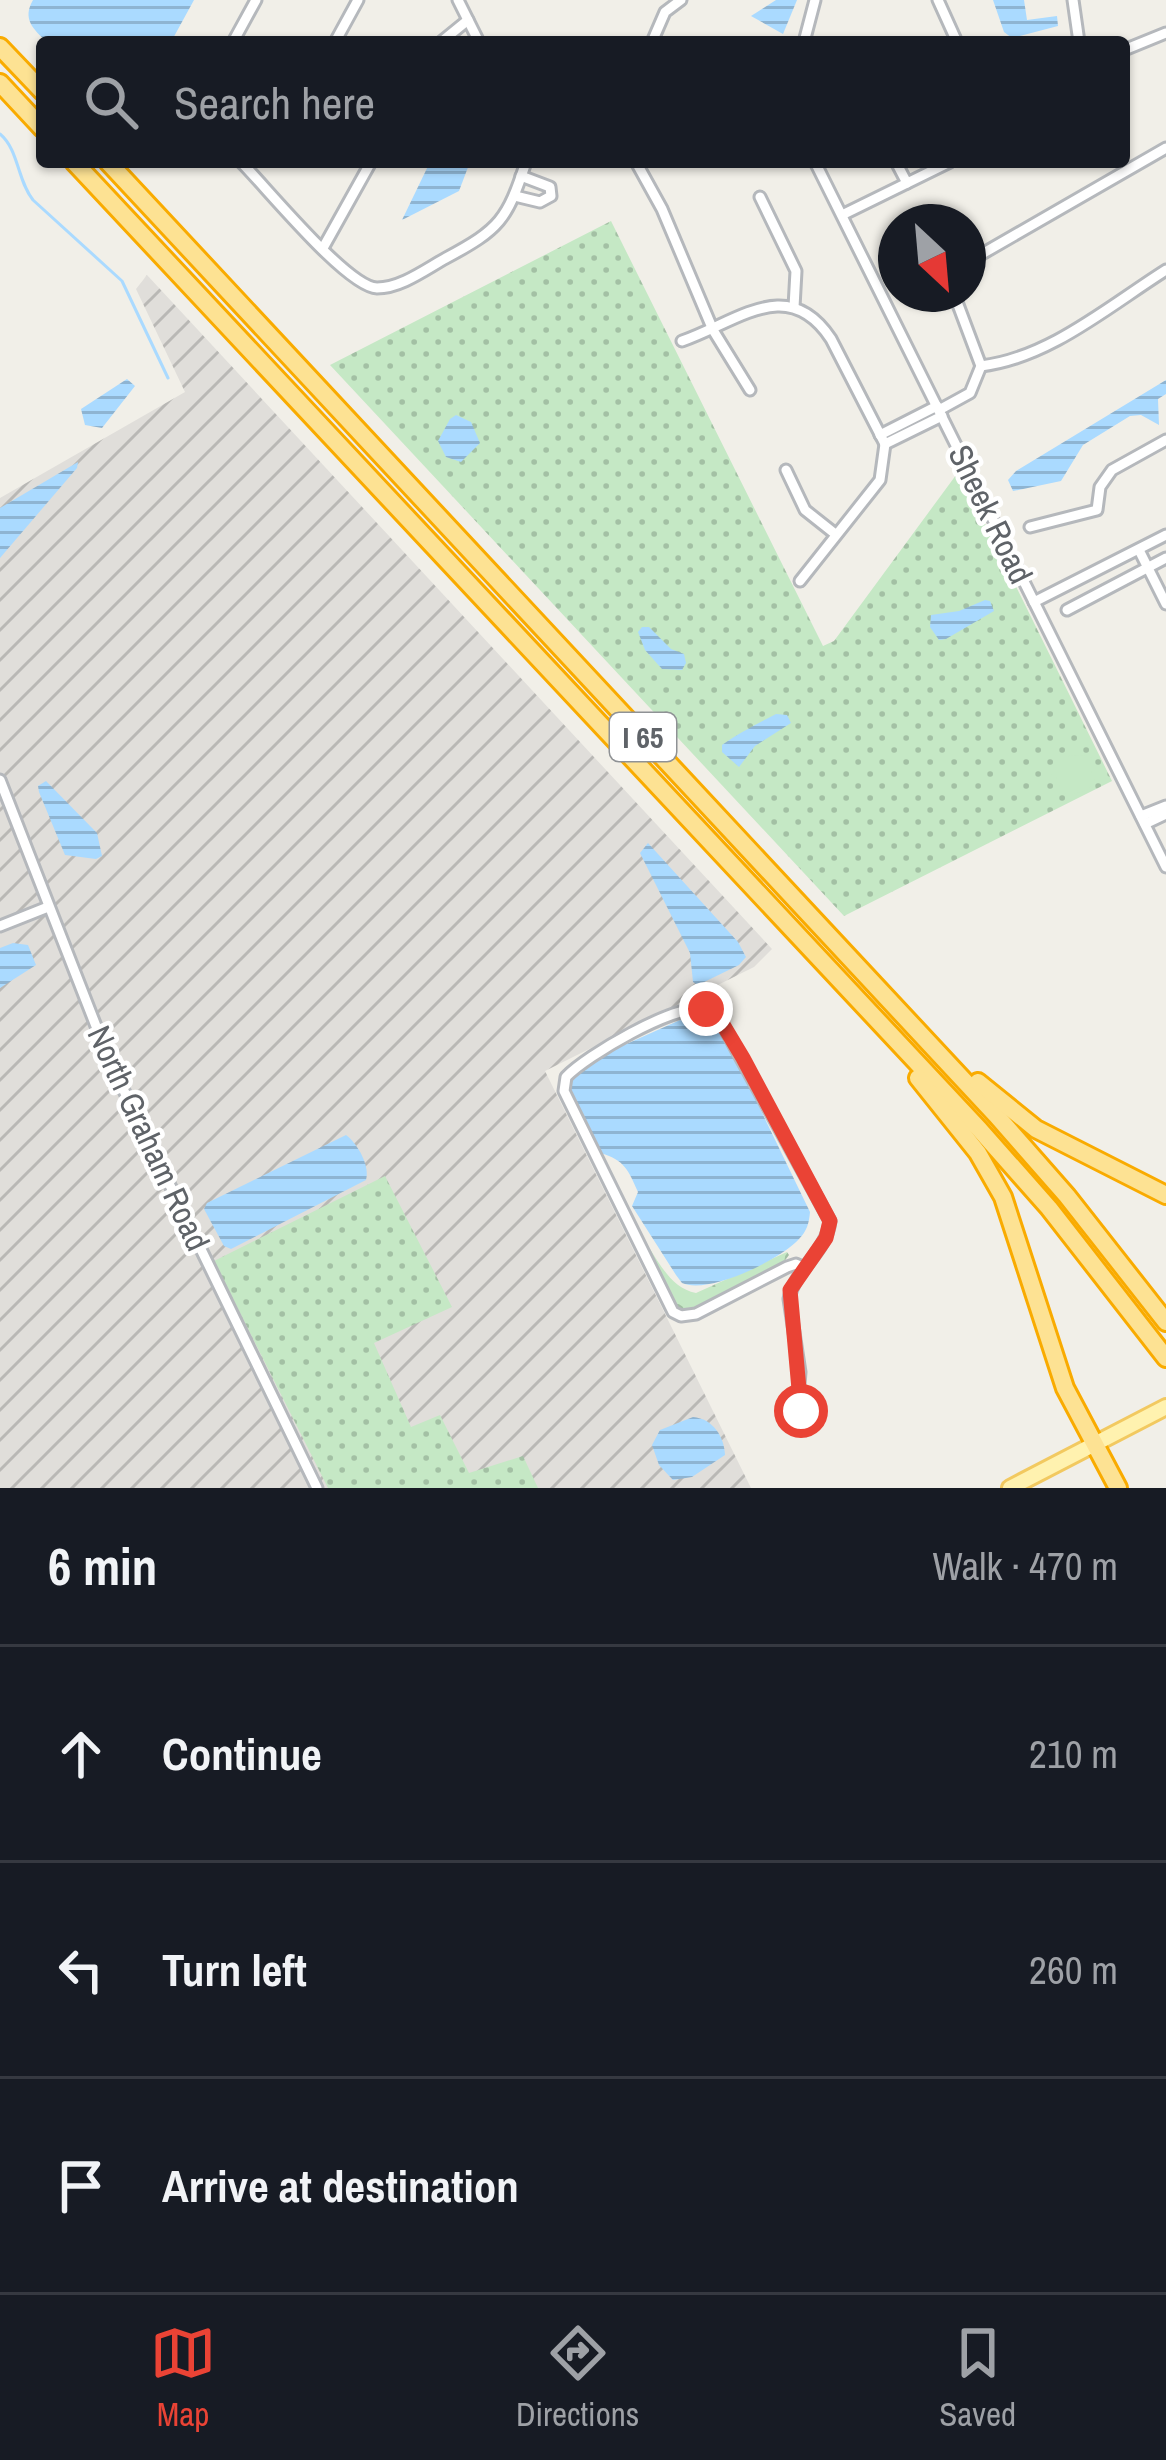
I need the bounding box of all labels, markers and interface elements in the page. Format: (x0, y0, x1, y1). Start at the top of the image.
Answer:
search box (36, 36, 1130, 168)
icon: search (78, 69, 144, 135)
text: Search here (174, 72, 375, 133)
north arrow (878, 204, 986, 312)
street label: Sheek Road (939, 437, 1043, 591)
road number: I 65 (610, 713, 676, 761)
route end (679, 982, 733, 1036)
street label: North Graham Road (78, 1018, 220, 1258)
route start (774, 1384, 828, 1438)
text: 6 min (48, 1532, 157, 1601)
text: Walk · 470 m (933, 1540, 1118, 1592)
icon: ahead (48, 1721, 114, 1787)
text: Continue (162, 1723, 322, 1784)
text: 210 m (1029, 1728, 1118, 1780)
icon: left (48, 1937, 114, 2003)
text: Turn left (162, 1939, 307, 2000)
text: 260 m (1029, 1944, 1118, 1996)
icon: arrive (48, 2153, 114, 2219)
text: Arrive at destination (162, 2155, 519, 2216)
tab: Map (150, 2320, 216, 2436)
tab: Directions (516, 2320, 639, 2436)
tab: Saved (939, 2320, 1016, 2436)

